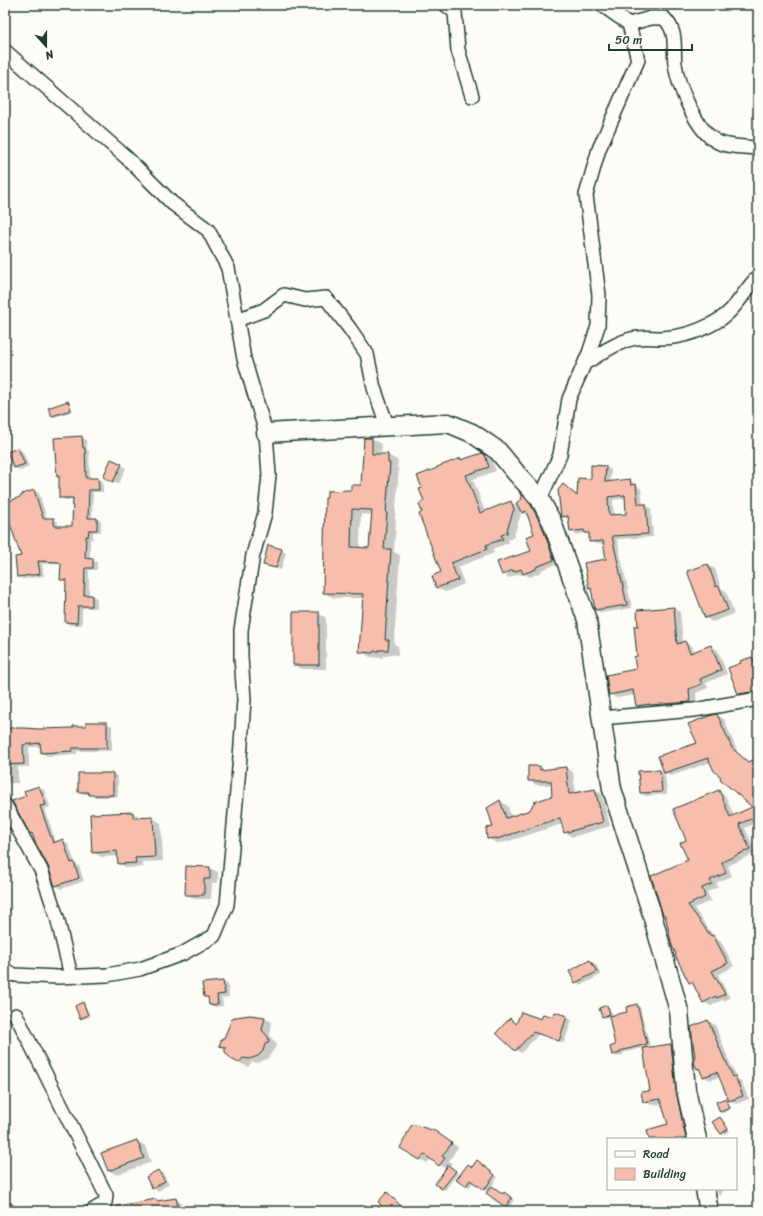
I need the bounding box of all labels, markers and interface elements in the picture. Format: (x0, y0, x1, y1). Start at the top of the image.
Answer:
north arrow (26, 26, 66, 66)
scale bar (609, 26, 692, 52)
text: 50 m (615, 29, 642, 51)
text: N (42, 44, 57, 65)
legend (607, 1138, 737, 1190)
text: Road (643, 1143, 670, 1165)
text: Building (643, 1163, 686, 1185)

